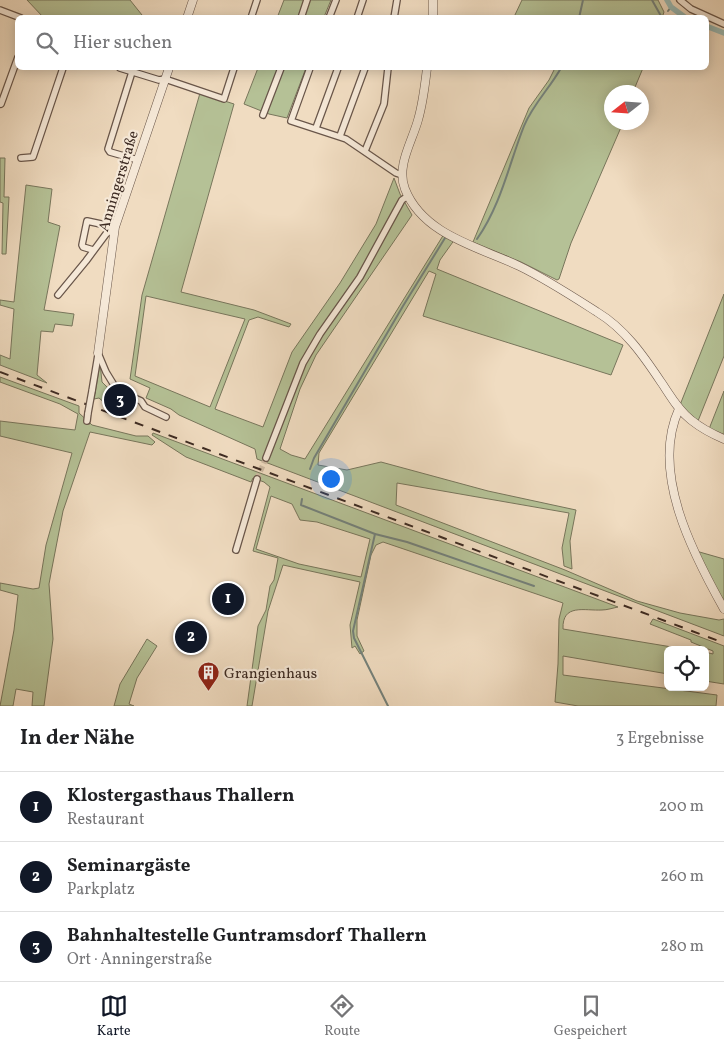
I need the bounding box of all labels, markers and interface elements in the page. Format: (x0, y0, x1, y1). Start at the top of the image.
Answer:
search box (15, 15, 709, 70)
icon: search (33, 29, 61, 57)
text: Hier suchen (73, 30, 172, 56)
north arrow (604, 85, 649, 130)
street label: Anningerstraße (94, 128, 145, 234)
pin: 3 (104, 381, 136, 419)
your location (318, 466, 344, 492)
pin: 1 (212, 580, 244, 618)
pin: 2 (175, 618, 207, 656)
map controls (664, 646, 709, 691)
button: locate (664, 646, 709, 691)
building icon: Grangienhaus (196, 661, 220, 692)
place label: Grangienhaus (224, 664, 317, 685)
text: In der Nähe (20, 724, 135, 753)
text: 3 Ergebnisse (616, 728, 704, 750)
text: Klostergasthaus Thallern (67, 783, 295, 809)
text: 1 (33, 796, 39, 818)
text: 200 m (659, 796, 704, 818)
text: Restaurant (67, 809, 145, 831)
text: Seminargäste (67, 853, 190, 879)
text: 2 (32, 866, 40, 888)
text: 260 m (660, 866, 704, 888)
text: Parkplatz (67, 879, 135, 901)
text: Bahnhaltestelle Guntramsdorf Thallern (67, 923, 427, 949)
text: 3 (32, 936, 40, 958)
text: 280 m (660, 936, 704, 958)
text: Ort · Anningerstraße (67, 949, 212, 971)
tab: Karte (97, 992, 131, 1041)
tab: Route (324, 992, 360, 1041)
tab: Gespeichert (554, 992, 627, 1041)

